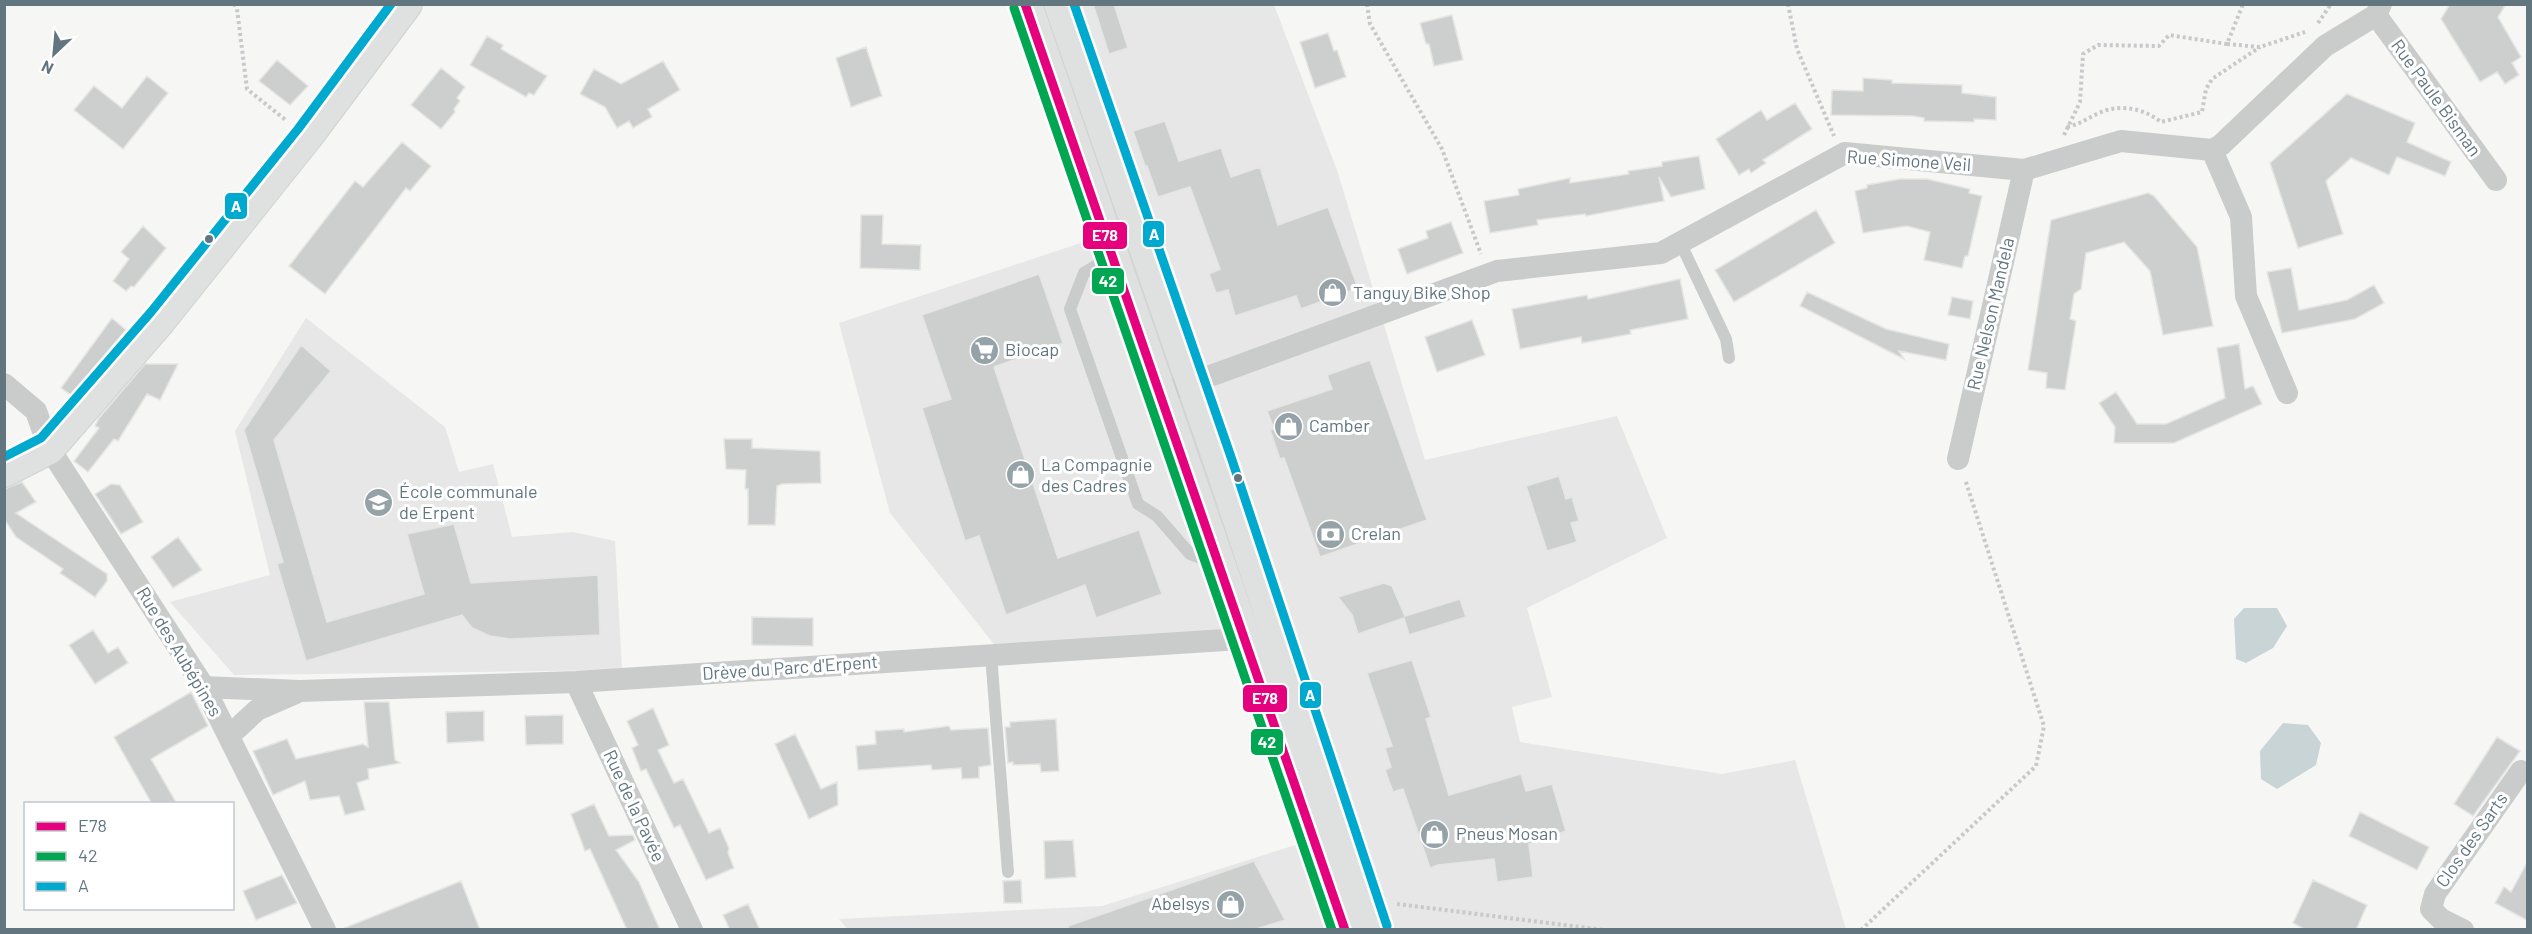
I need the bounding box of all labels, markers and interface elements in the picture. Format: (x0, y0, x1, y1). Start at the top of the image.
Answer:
north arrow (24, 24, 84, 84)
street label: Rue Paule Bisman (2387, 35, 2487, 160)
text: N (38, 57, 56, 79)
street label: Rue Simone Veil (1846, 145, 1972, 175)
line badge: A (224, 192, 248, 220)
text: A (231, 196, 242, 215)
line badge: A (1142, 220, 1165, 248)
line badge: E78 (1082, 221, 1128, 250)
text: A (1149, 224, 1160, 243)
text: E78 (1092, 225, 1118, 244)
unlabelled marker (203, 233, 215, 245)
street label: Rue Nelson Mandela (1962, 235, 2018, 392)
line badge: 42 (1091, 267, 1125, 295)
text: 42 (1099, 271, 1117, 290)
shop icon: Tanguy Bike Shop (1316, 277, 1348, 309)
place label: Tanguy Bike Shop (1353, 281, 1491, 303)
supermarket icon: Biocap (968, 334, 1000, 366)
place label: Biocap (1005, 338, 1059, 360)
shop icon: Camber (1272, 410, 1304, 442)
place label: Camber (1309, 414, 1370, 436)
place label: La Compagnie des Cadres (1041, 453, 1152, 496)
shop icon: La Compagnie des Cadres (1004, 459, 1036, 491)
unlabelled marker (1232, 472, 1244, 484)
place label: École communale de Erpent (399, 480, 538, 523)
school or university icon: École communale de Erpent (362, 486, 394, 518)
bank icon: Crelan (1314, 518, 1346, 550)
place label: Crelan (1351, 522, 1401, 544)
street label: Rue des Aubépines (132, 583, 227, 720)
street label: Drève du Parc d'Erpent (701, 650, 878, 684)
line badge: A (1299, 681, 1322, 709)
line badge: E78 (1242, 684, 1288, 713)
text: A (1305, 685, 1316, 704)
text: E78 (1252, 688, 1278, 707)
line badge: 42 (1250, 728, 1284, 756)
text: 42 (1258, 732, 1276, 751)
street label: Rue de la Pavée (599, 746, 670, 865)
street label: Clos des Sarts (2431, 788, 2512, 891)
legend (24, 802, 234, 910)
text: E78 (78, 814, 107, 836)
shop icon: Pneus Mosan (1419, 818, 1451, 850)
place label: Pneus Mosan (1456, 822, 1558, 844)
text: 42 (78, 844, 98, 866)
text: A (78, 874, 89, 896)
shop icon: Abelsys (1215, 888, 1247, 920)
place label: Abelsys (1151, 892, 1210, 914)

